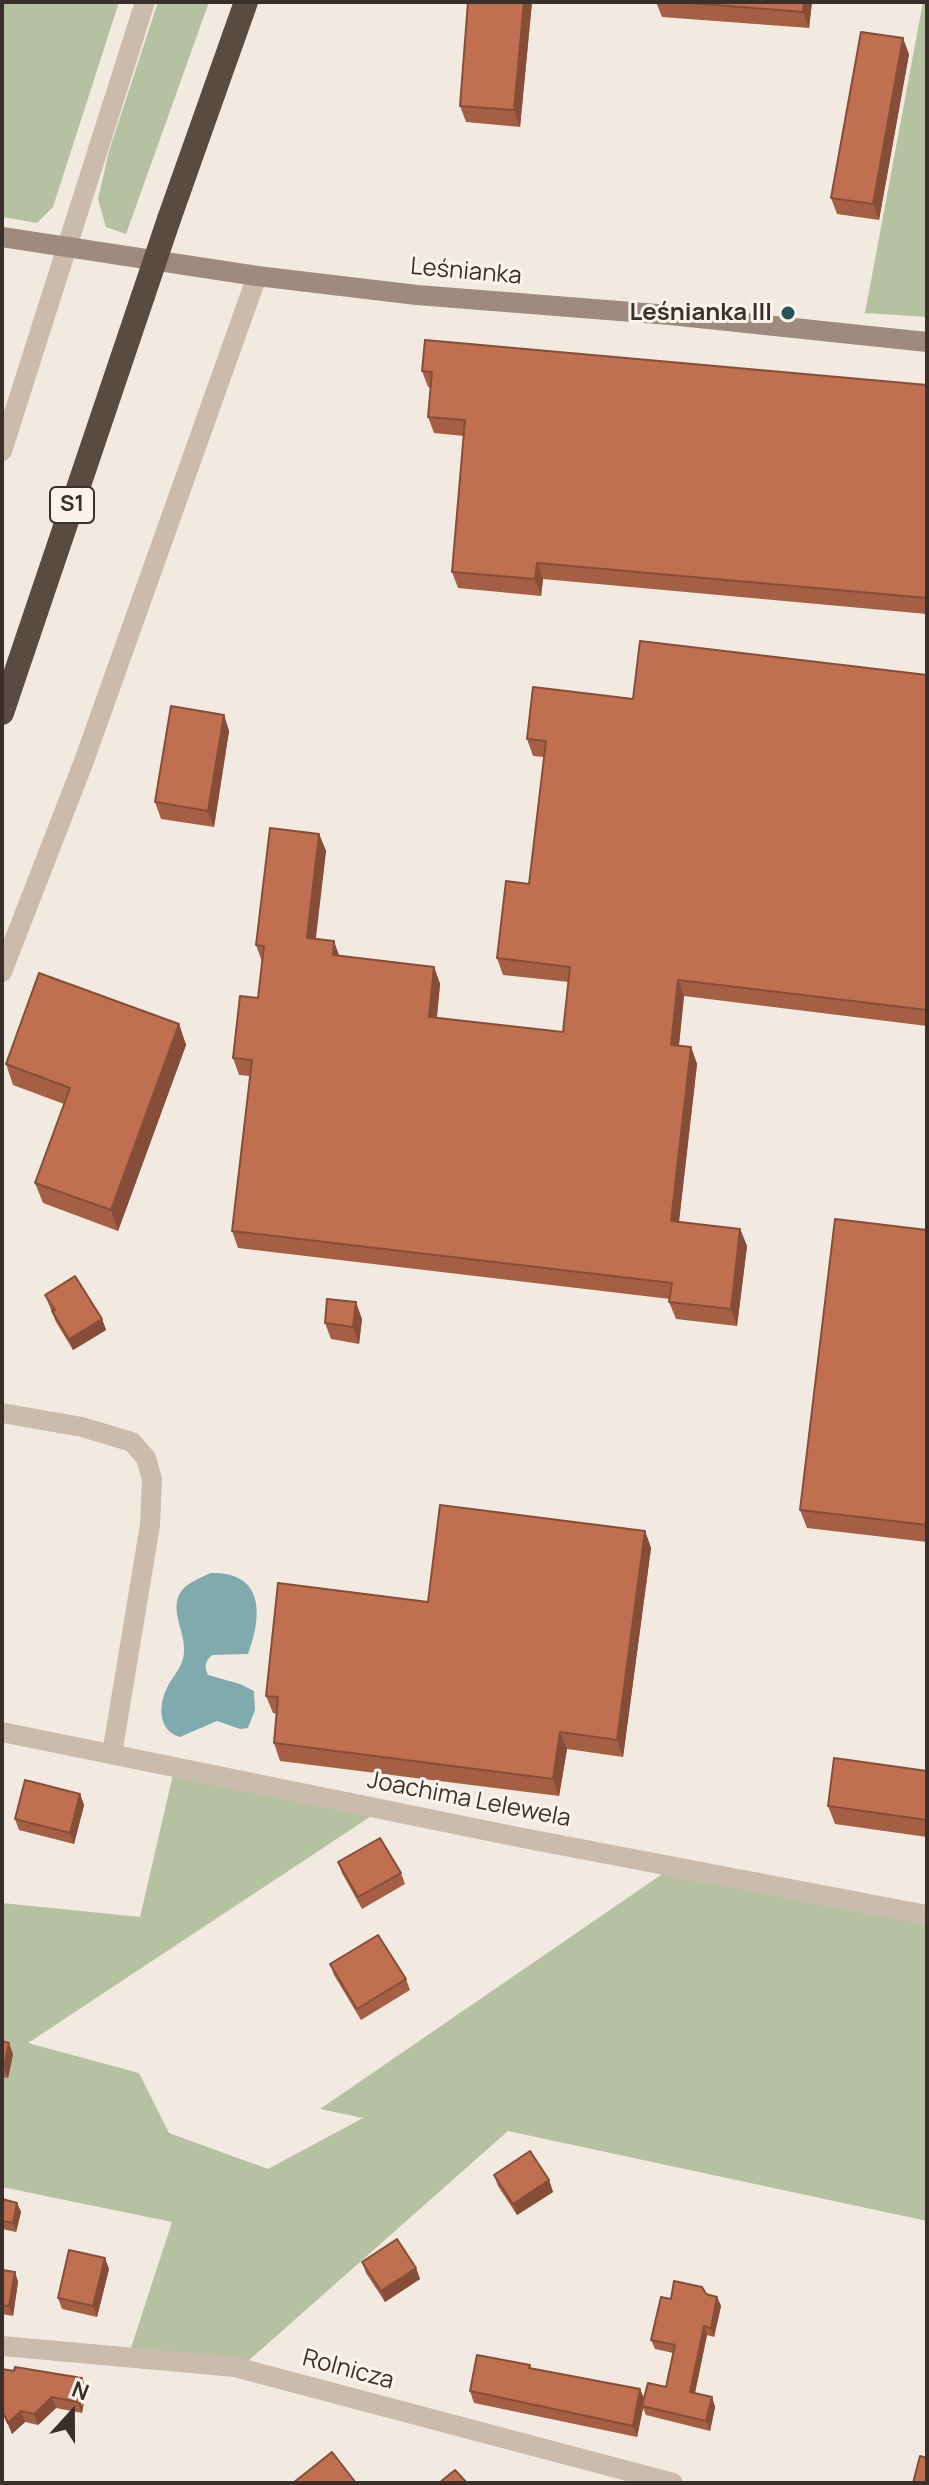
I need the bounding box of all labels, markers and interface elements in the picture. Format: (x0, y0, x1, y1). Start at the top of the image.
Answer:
street label: Leśnianka (409, 253, 523, 291)
place label: Leśnianka III (629, 299, 772, 327)
marker: Leśnianka III (779, 304, 797, 322)
road number: S1 (50, 487, 94, 523)
street label: Joachima Lelewela (365, 1766, 573, 1834)
street label: Rolnicza (299, 2344, 397, 2396)
north arrow (32, 2373, 112, 2453)
text: N (68, 2374, 93, 2407)

